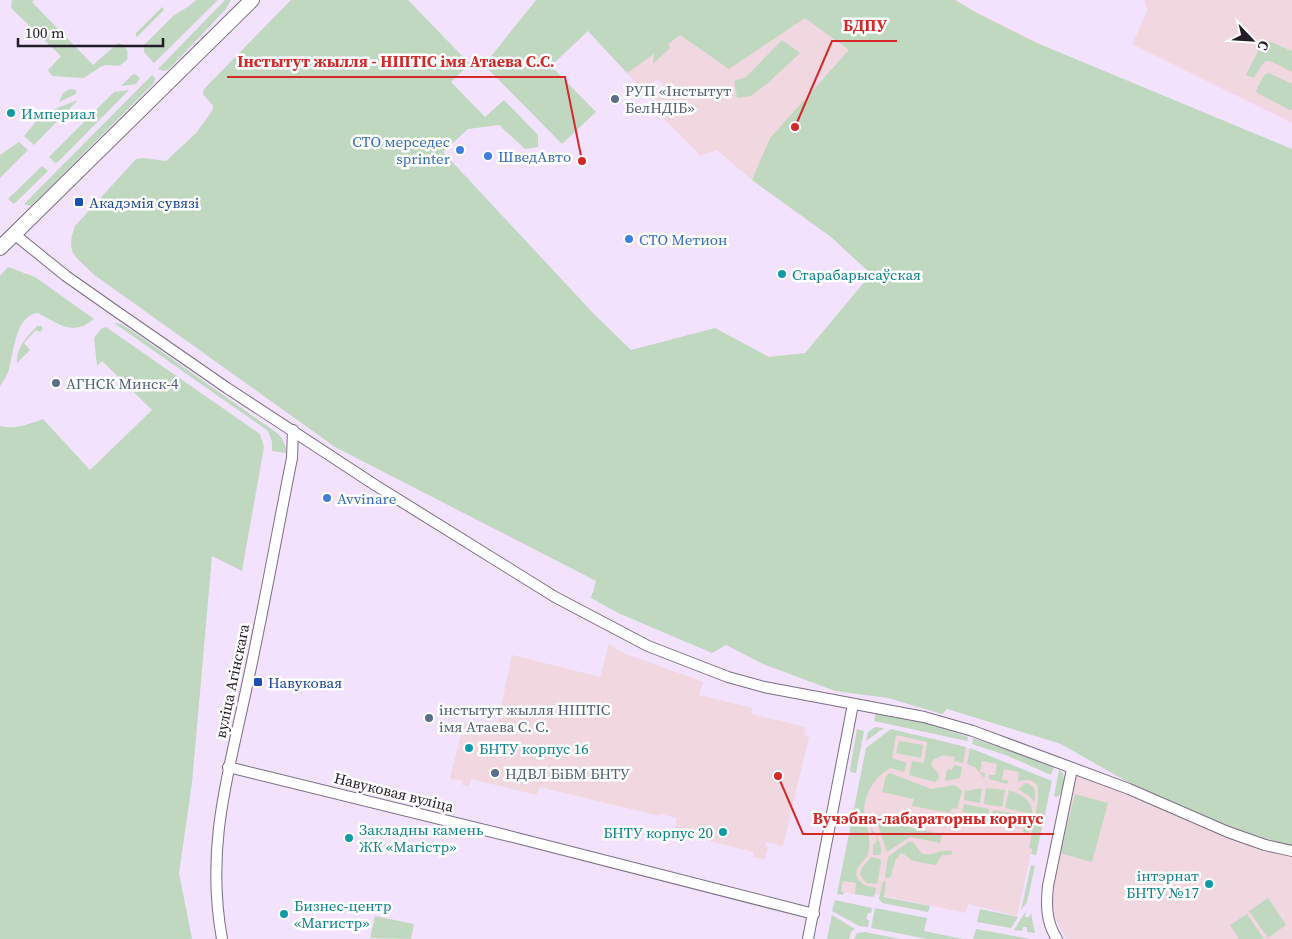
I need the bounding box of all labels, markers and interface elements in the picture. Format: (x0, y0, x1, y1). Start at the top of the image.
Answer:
callout: БДПУ (832, 10, 897, 41)
text: БДПУ (843, 14, 887, 36)
scale bar (18, 15, 162, 47)
north arrow (1227, 15, 1277, 65)
text: 100 m (25, 22, 65, 43)
text: С (1253, 37, 1275, 54)
callout: Інстытут жылля - НІПТІС імя Атаева С.С. (227, 46, 565, 77)
text: Інстытут жылля - НІПТІС імя Атаева С.С. (237, 50, 555, 72)
place label: РУП «Інстытут БелНДІБ» (625, 80, 731, 118)
marker: РУП «Інстытут БелНДІБ» (609, 93, 621, 105)
place label: Империал (21, 103, 96, 124)
marker: Империал (5, 107, 17, 119)
place label: СТО мерседес sprinter (352, 131, 451, 169)
marker: СТО мерседес sprinter (454, 144, 466, 156)
place label: ШведАвто (498, 146, 571, 167)
marker: ШведАвто (482, 150, 494, 162)
place label: Акадэмія сувязі (89, 192, 199, 213)
marker: Акадэмія сувязі (73, 196, 85, 208)
place label: СТО Метион (639, 229, 728, 250)
marker: СТО Метион (623, 233, 635, 245)
place label: Старабарысаўская (792, 264, 921, 285)
marker: Старабарысаўская (776, 268, 788, 280)
place label: АГНСК Минск-4 (66, 373, 179, 394)
marker: АГНСК Минск-4 (50, 377, 62, 389)
place label: Avvinare (337, 488, 397, 509)
marker: Avvinare (321, 492, 333, 504)
street label: вуліца Агінскага (210, 622, 254, 740)
place label: Навуковая (268, 672, 342, 693)
marker: Навуковая (252, 676, 264, 688)
place label: інстытут жылля НІПТІС імя Атаева С. С. (439, 699, 610, 737)
marker: інстытут жылля НІПТІС імя Атаева С. С. (423, 712, 435, 724)
place label: БНТУ корпус 16 (479, 738, 589, 759)
marker: БНТУ корпус 16 (463, 742, 475, 754)
place label: НДВЛ БіБМ БНТУ (505, 763, 630, 784)
street label: Навуковая вуліца (332, 767, 456, 817)
marker: НДВЛ БіБМ БНТУ (489, 767, 501, 779)
callout: Вучэбна-лабараторны корпус (803, 803, 1054, 834)
text: Вучэбна-лабараторны корпус (813, 807, 1043, 829)
place label: Закладны камень ЖК «Магістр» (359, 819, 484, 857)
place label: БНТУ корпус 20 (603, 822, 713, 843)
marker: БНТУ корпус 20 (717, 826, 729, 838)
marker: Закладны камень ЖК «Магістр» (343, 832, 355, 844)
place label: інтэрнат БНТУ №17 (1126, 865, 1199, 903)
marker: інтэрнат БНТУ №17 (1203, 878, 1215, 890)
place label: Бизнес-центр «Магистр» (294, 895, 392, 933)
marker: Бизнес-центр «Магистр» (278, 908, 290, 920)

